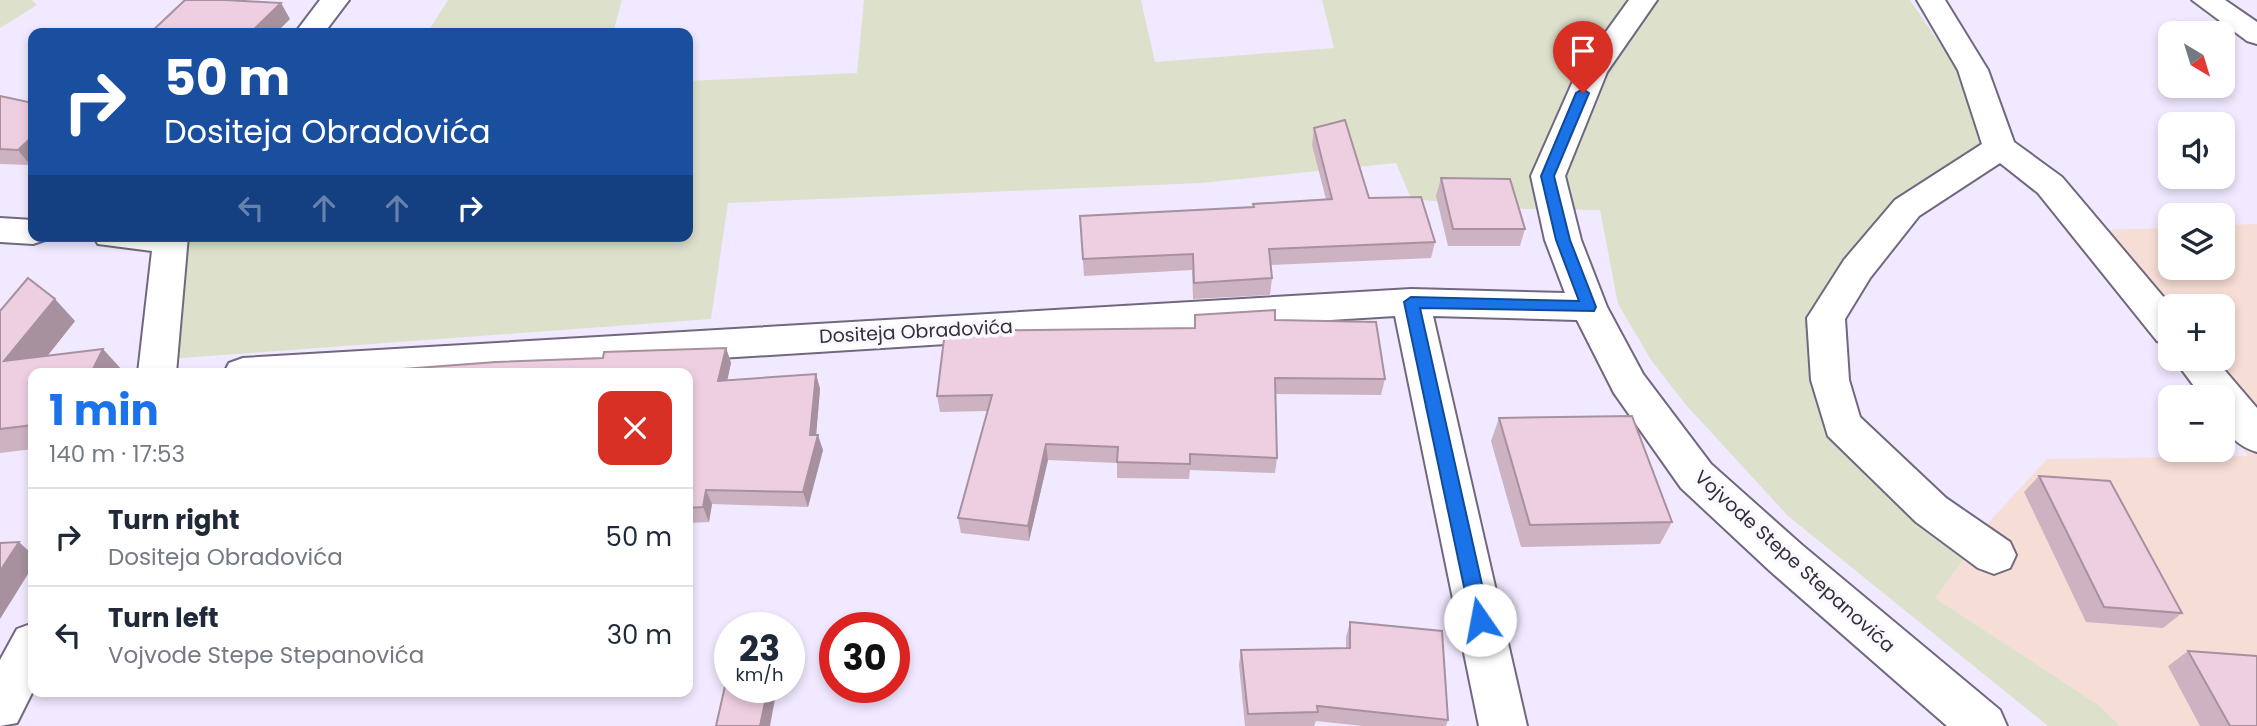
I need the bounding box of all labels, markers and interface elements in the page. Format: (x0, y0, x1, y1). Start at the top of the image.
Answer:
pin (1553, 21, 1613, 93)
north arrow (2158, 21, 2235, 98)
map controls (2158, 21, 2235, 462)
icon: arrive (1564, 32, 1602, 70)
text: 50 m (164, 44, 290, 112)
icon: right (49, 56, 140, 147)
text: Dositeja Obradovića (164, 109, 491, 154)
button: sound (2158, 112, 2235, 189)
icon: left (232, 189, 270, 227)
icon: ahead (305, 189, 343, 227)
icon: ahead (378, 189, 416, 227)
icon: right (451, 189, 489, 227)
button: layers (2158, 203, 2235, 280)
button: + (2158, 294, 2235, 371)
street label: Dositeja Obradovića (818, 313, 1014, 350)
text: 1 min (49, 381, 159, 440)
button: − (2158, 385, 2235, 462)
button: close (598, 391, 672, 465)
text: 140 m · 17:53 (49, 438, 185, 470)
street label: Vojvode Stepe Stepanovića (1689, 464, 1901, 659)
text: Turn right (108, 502, 240, 538)
icon: right (49, 518, 87, 556)
text: 50 m (606, 519, 672, 555)
text: Dositeja Obradovića (108, 541, 343, 573)
position arrow (1443, 583, 1517, 657)
text: Turn left (108, 600, 219, 636)
speed limit sign: 30 (819, 612, 910, 703)
icon: left (49, 616, 87, 654)
text: 30 m (607, 617, 672, 653)
text: 23 (739, 624, 780, 673)
text: Vojvode Stepe Stepanovića (108, 639, 424, 671)
text: km/h (736, 662, 783, 687)

